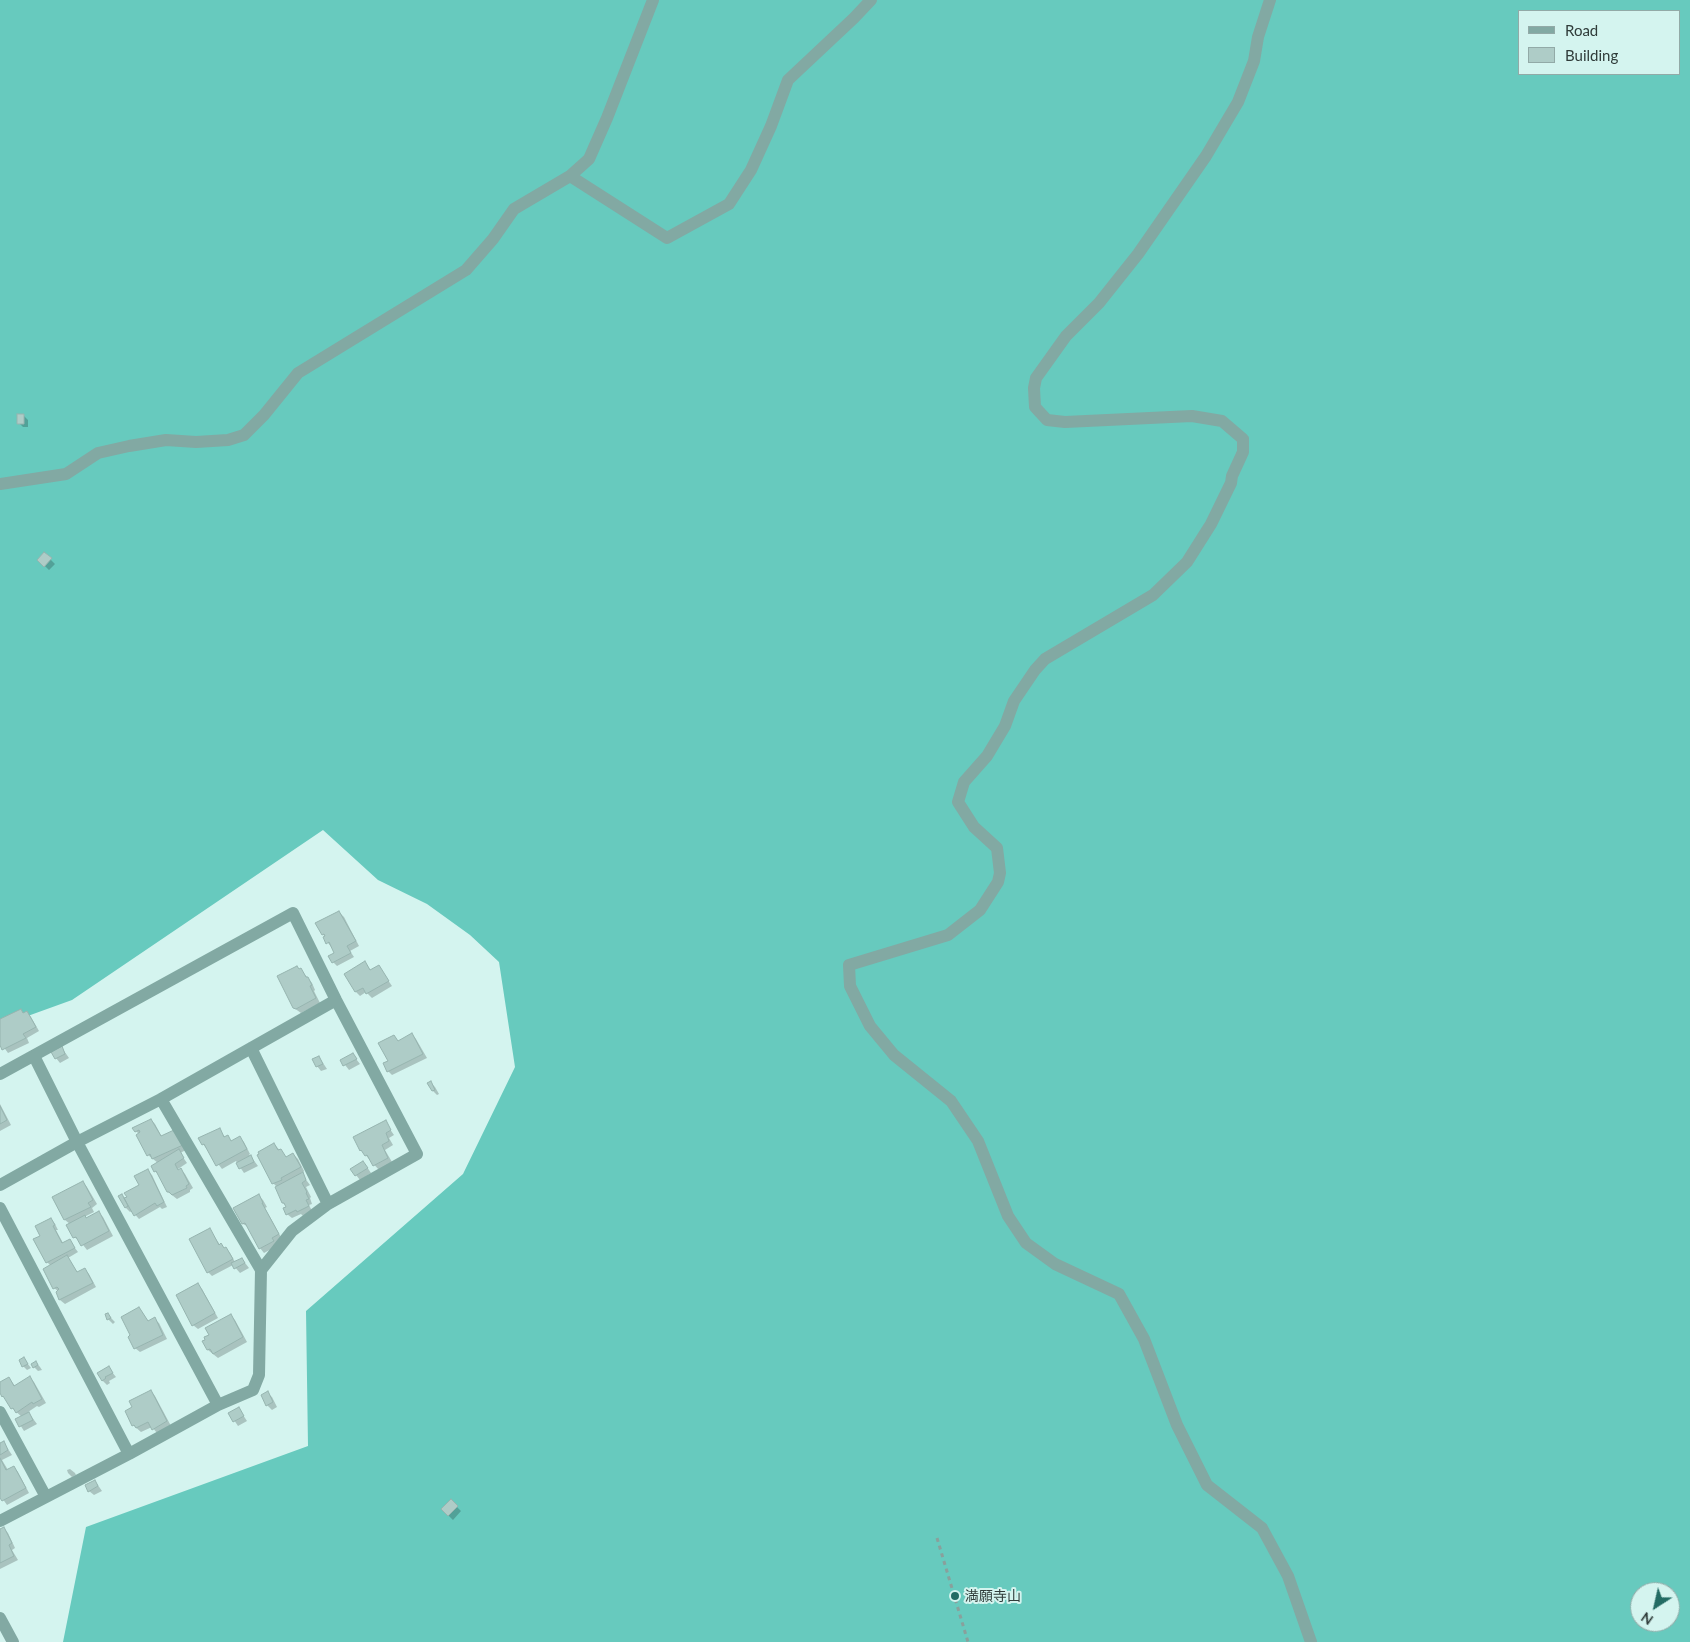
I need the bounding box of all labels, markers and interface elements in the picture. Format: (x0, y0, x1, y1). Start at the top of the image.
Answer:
legend (1518, 10, 1680, 75)
text: Road (1565, 21, 1598, 39)
text: Building (1565, 46, 1618, 64)
north arrow (1630, 1582, 1680, 1632)
place label: 満願寺山 (965, 1588, 1021, 1604)
marker: 満願寺山 (949, 1590, 961, 1602)
text: N (1637, 1609, 1656, 1629)

